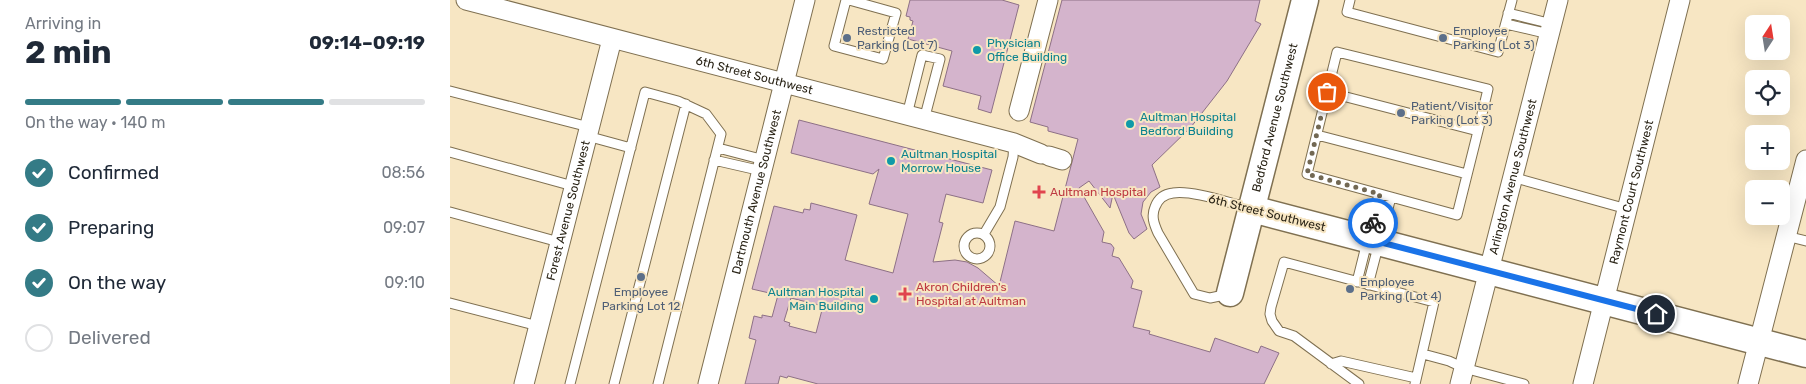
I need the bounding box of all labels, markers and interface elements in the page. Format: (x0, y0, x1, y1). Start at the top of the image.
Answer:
text: Arriving in (25, 14, 101, 33)
north arrow (1745, 15, 1790, 60)
map controls (1745, 15, 1790, 225)
place label: Restricted Parking (Lot 7) (857, 24, 938, 52)
place label: Employee Parking (Lot 3) (1453, 24, 1535, 52)
text: 09:14–09:19 (309, 31, 425, 54)
marker: Restricted Parking (Lot 7) (841, 32, 853, 44)
marker: Employee Parking (Lot 3) (1437, 32, 1449, 44)
text: 2 min (25, 33, 112, 71)
place label: Physician Office Building (987, 36, 1067, 64)
street label: Bedford Avenue Southwest (1249, 41, 1301, 194)
marker: Physician Office Building (971, 44, 983, 56)
street label: 6th Street Southwest (694, 53, 815, 97)
button: locate (1745, 70, 1790, 115)
pin (1306, 71, 1348, 113)
icon: bag (1313, 78, 1341, 106)
street label: Arlington Avenue Southwest (1486, 97, 1540, 256)
place label: Patient/Visitor Parking (Lot 3) (1411, 99, 1493, 127)
marker: Patient/Visitor Parking (Lot 3) (1395, 107, 1407, 119)
street label: Dartmouth Avenue Southwest (729, 108, 784, 276)
place label: Aultman Hospital Bedford Building (1140, 110, 1236, 138)
text: On the way · 140 m (25, 113, 165, 132)
marker: Aultman Hospital Bedford Building (1124, 118, 1136, 130)
street label: Raymont Court Southwest (1607, 118, 1657, 266)
button: + (1745, 125, 1790, 170)
street label: Forest Avenue Southwest (544, 139, 593, 282)
place label: Aultman Hospital Morrow House (901, 147, 997, 175)
marker: Aultman Hospital Morrow House (885, 155, 897, 167)
icon: check (25, 159, 53, 187)
text: Confirmed (68, 161, 159, 184)
text: 08:56 (381, 163, 425, 182)
button: − (1745, 180, 1790, 225)
marker: Aultman Hospital (1032, 185, 1046, 199)
place label: Aultman Hospital (1050, 185, 1146, 199)
street label: 6th Street Southwest (1207, 192, 1327, 234)
courier (1348, 198, 1398, 248)
icon: bike (1359, 209, 1387, 237)
icon: check (25, 214, 53, 242)
text: Preparing (68, 216, 154, 239)
text: 09:07 (383, 218, 425, 237)
icon: check (25, 269, 53, 297)
text: On the way (68, 271, 166, 294)
marker: Employee Parking Lot 12 (635, 271, 647, 283)
text: 09:10 (384, 273, 425, 292)
place label: Employee Parking (Lot 4) (1360, 275, 1442, 303)
place label: Akron Children's Hospital at Aultman (916, 280, 1026, 308)
marker: Employee Parking (Lot 4) (1344, 283, 1356, 295)
place label: Employee Parking Lot 12 (602, 285, 680, 313)
place label: Aultman Hospital Main Building (768, 285, 864, 313)
marker: Akron Children's Hospital at Aultman (898, 287, 912, 301)
marker: Aultman Hospital Main Building (868, 293, 880, 305)
pin (1635, 293, 1677, 335)
icon: home (1642, 300, 1670, 328)
text: Delivered (68, 326, 151, 349)

